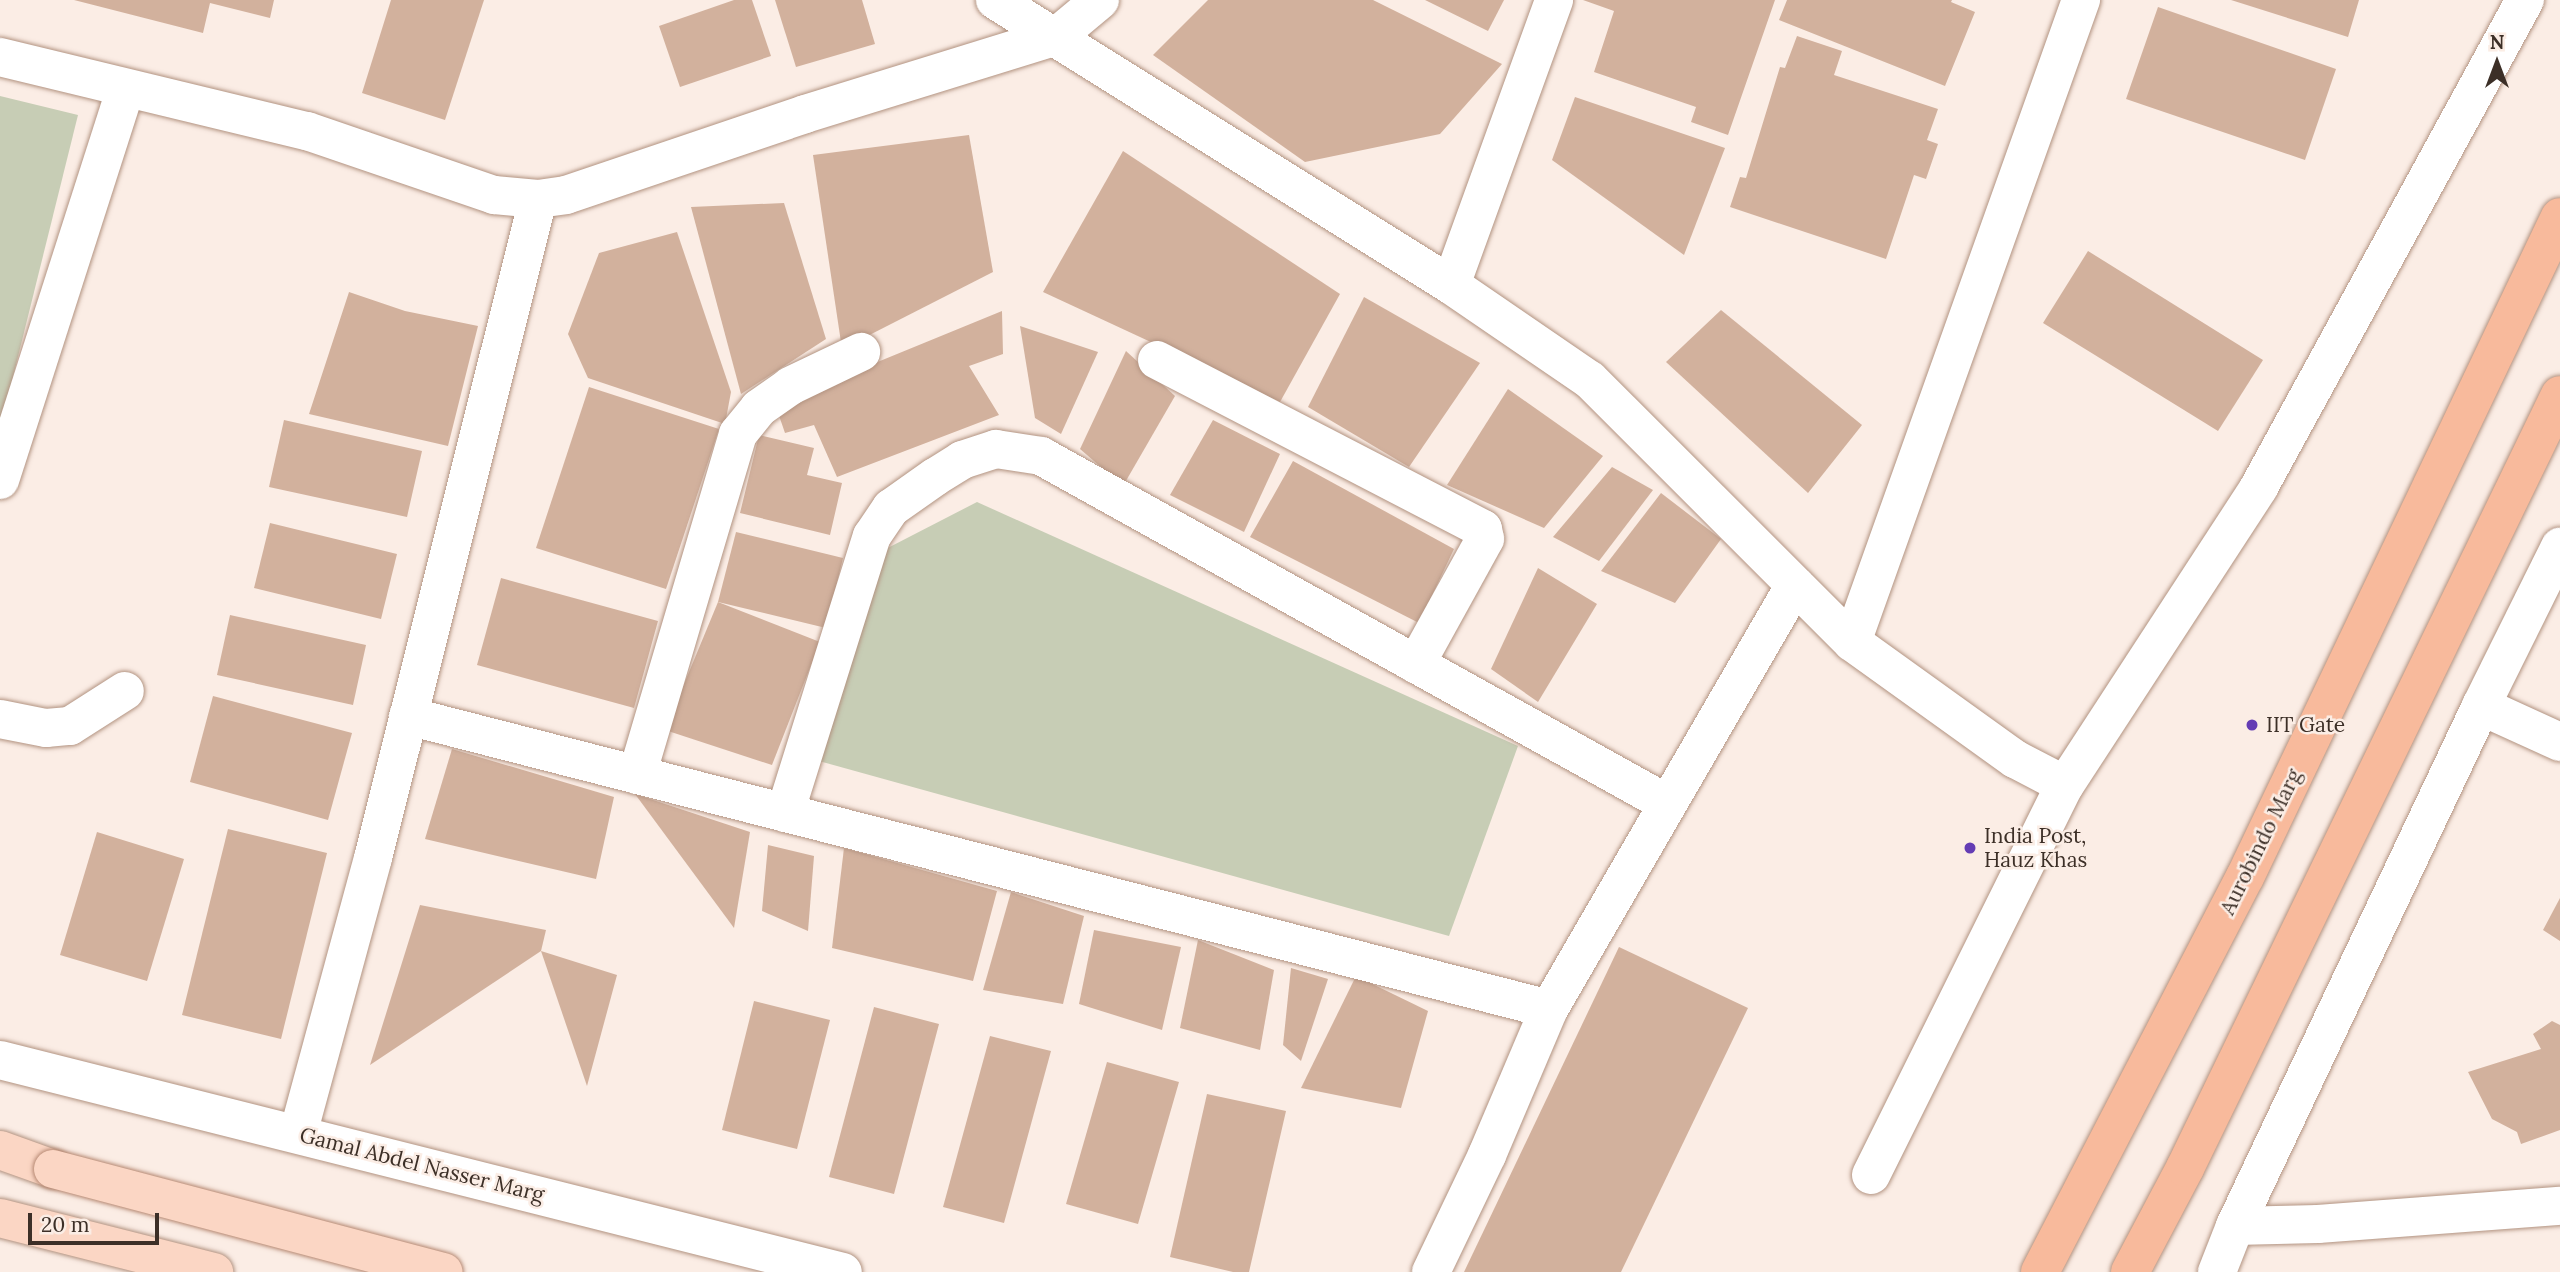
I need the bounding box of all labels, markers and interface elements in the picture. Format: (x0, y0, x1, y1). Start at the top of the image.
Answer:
north arrow (2462, 28, 2532, 98)
text: N (2490, 30, 2504, 54)
place label: IIT Gate (2266, 712, 2345, 738)
marker: IIT Gate (2244, 717, 2260, 733)
street label: Aurobindo Marg (2215, 765, 2307, 919)
place label: India Post, Hauz Khas (1984, 823, 2087, 873)
marker: India Post, Hauz Khas (1962, 840, 1978, 856)
street label: Gamal Abdel Nasser Marg (297, 1122, 547, 1208)
scale bar (32, 1198, 163, 1242)
text: 20 m (41, 1211, 90, 1238)

